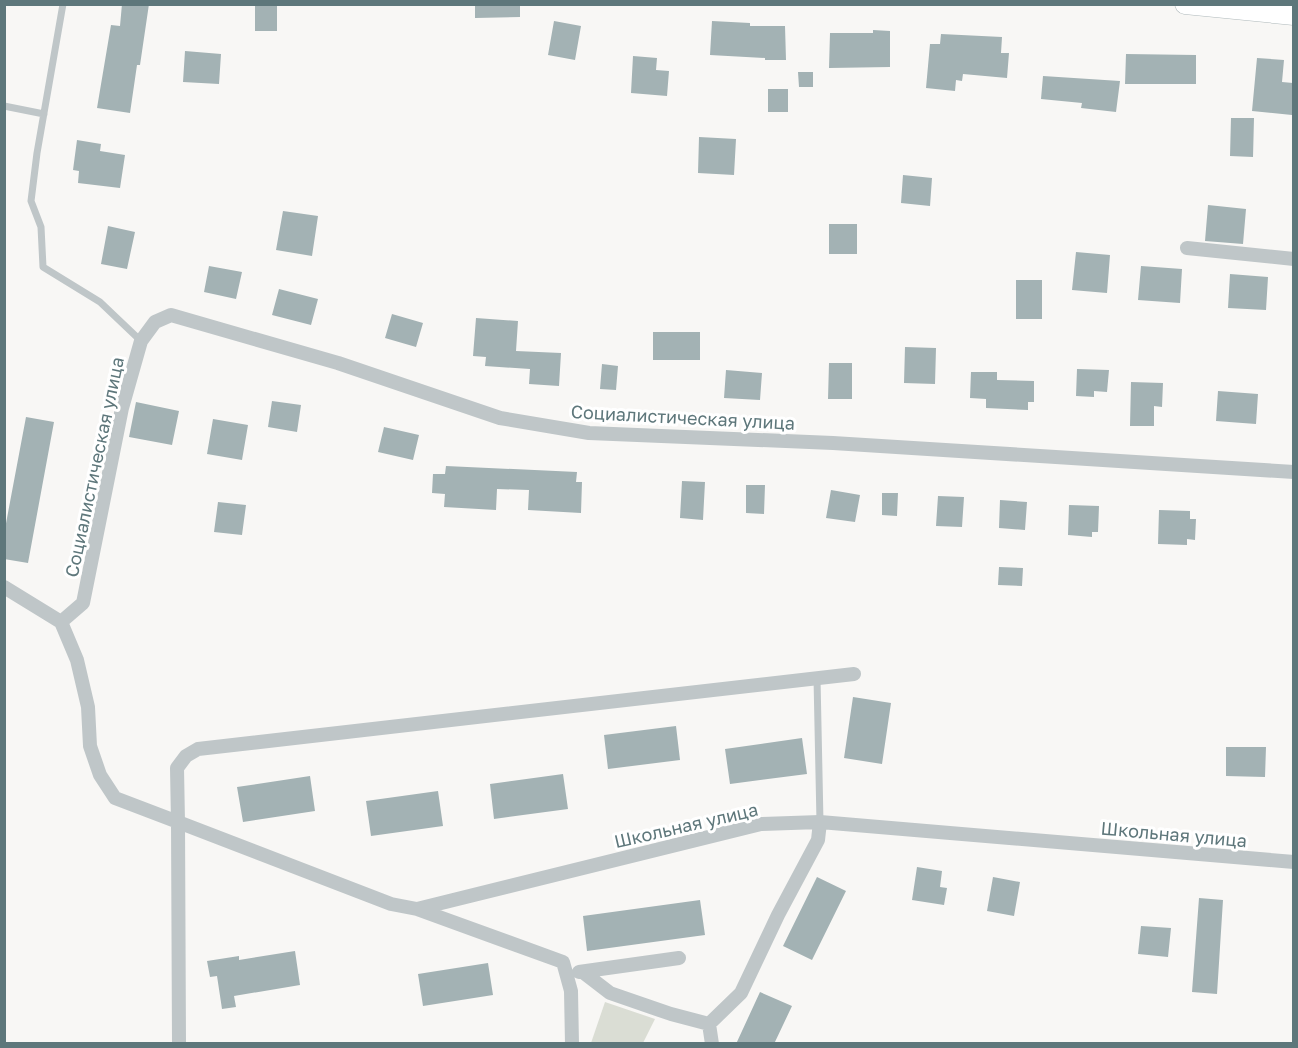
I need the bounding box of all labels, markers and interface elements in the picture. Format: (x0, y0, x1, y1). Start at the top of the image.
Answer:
street label: Социалистическая улица (60, 355, 128, 579)
street label: Социалистическая улица (570, 400, 796, 434)
street label: Школьная улица (612, 798, 760, 852)
street label: Школьная улица (1100, 817, 1248, 851)

